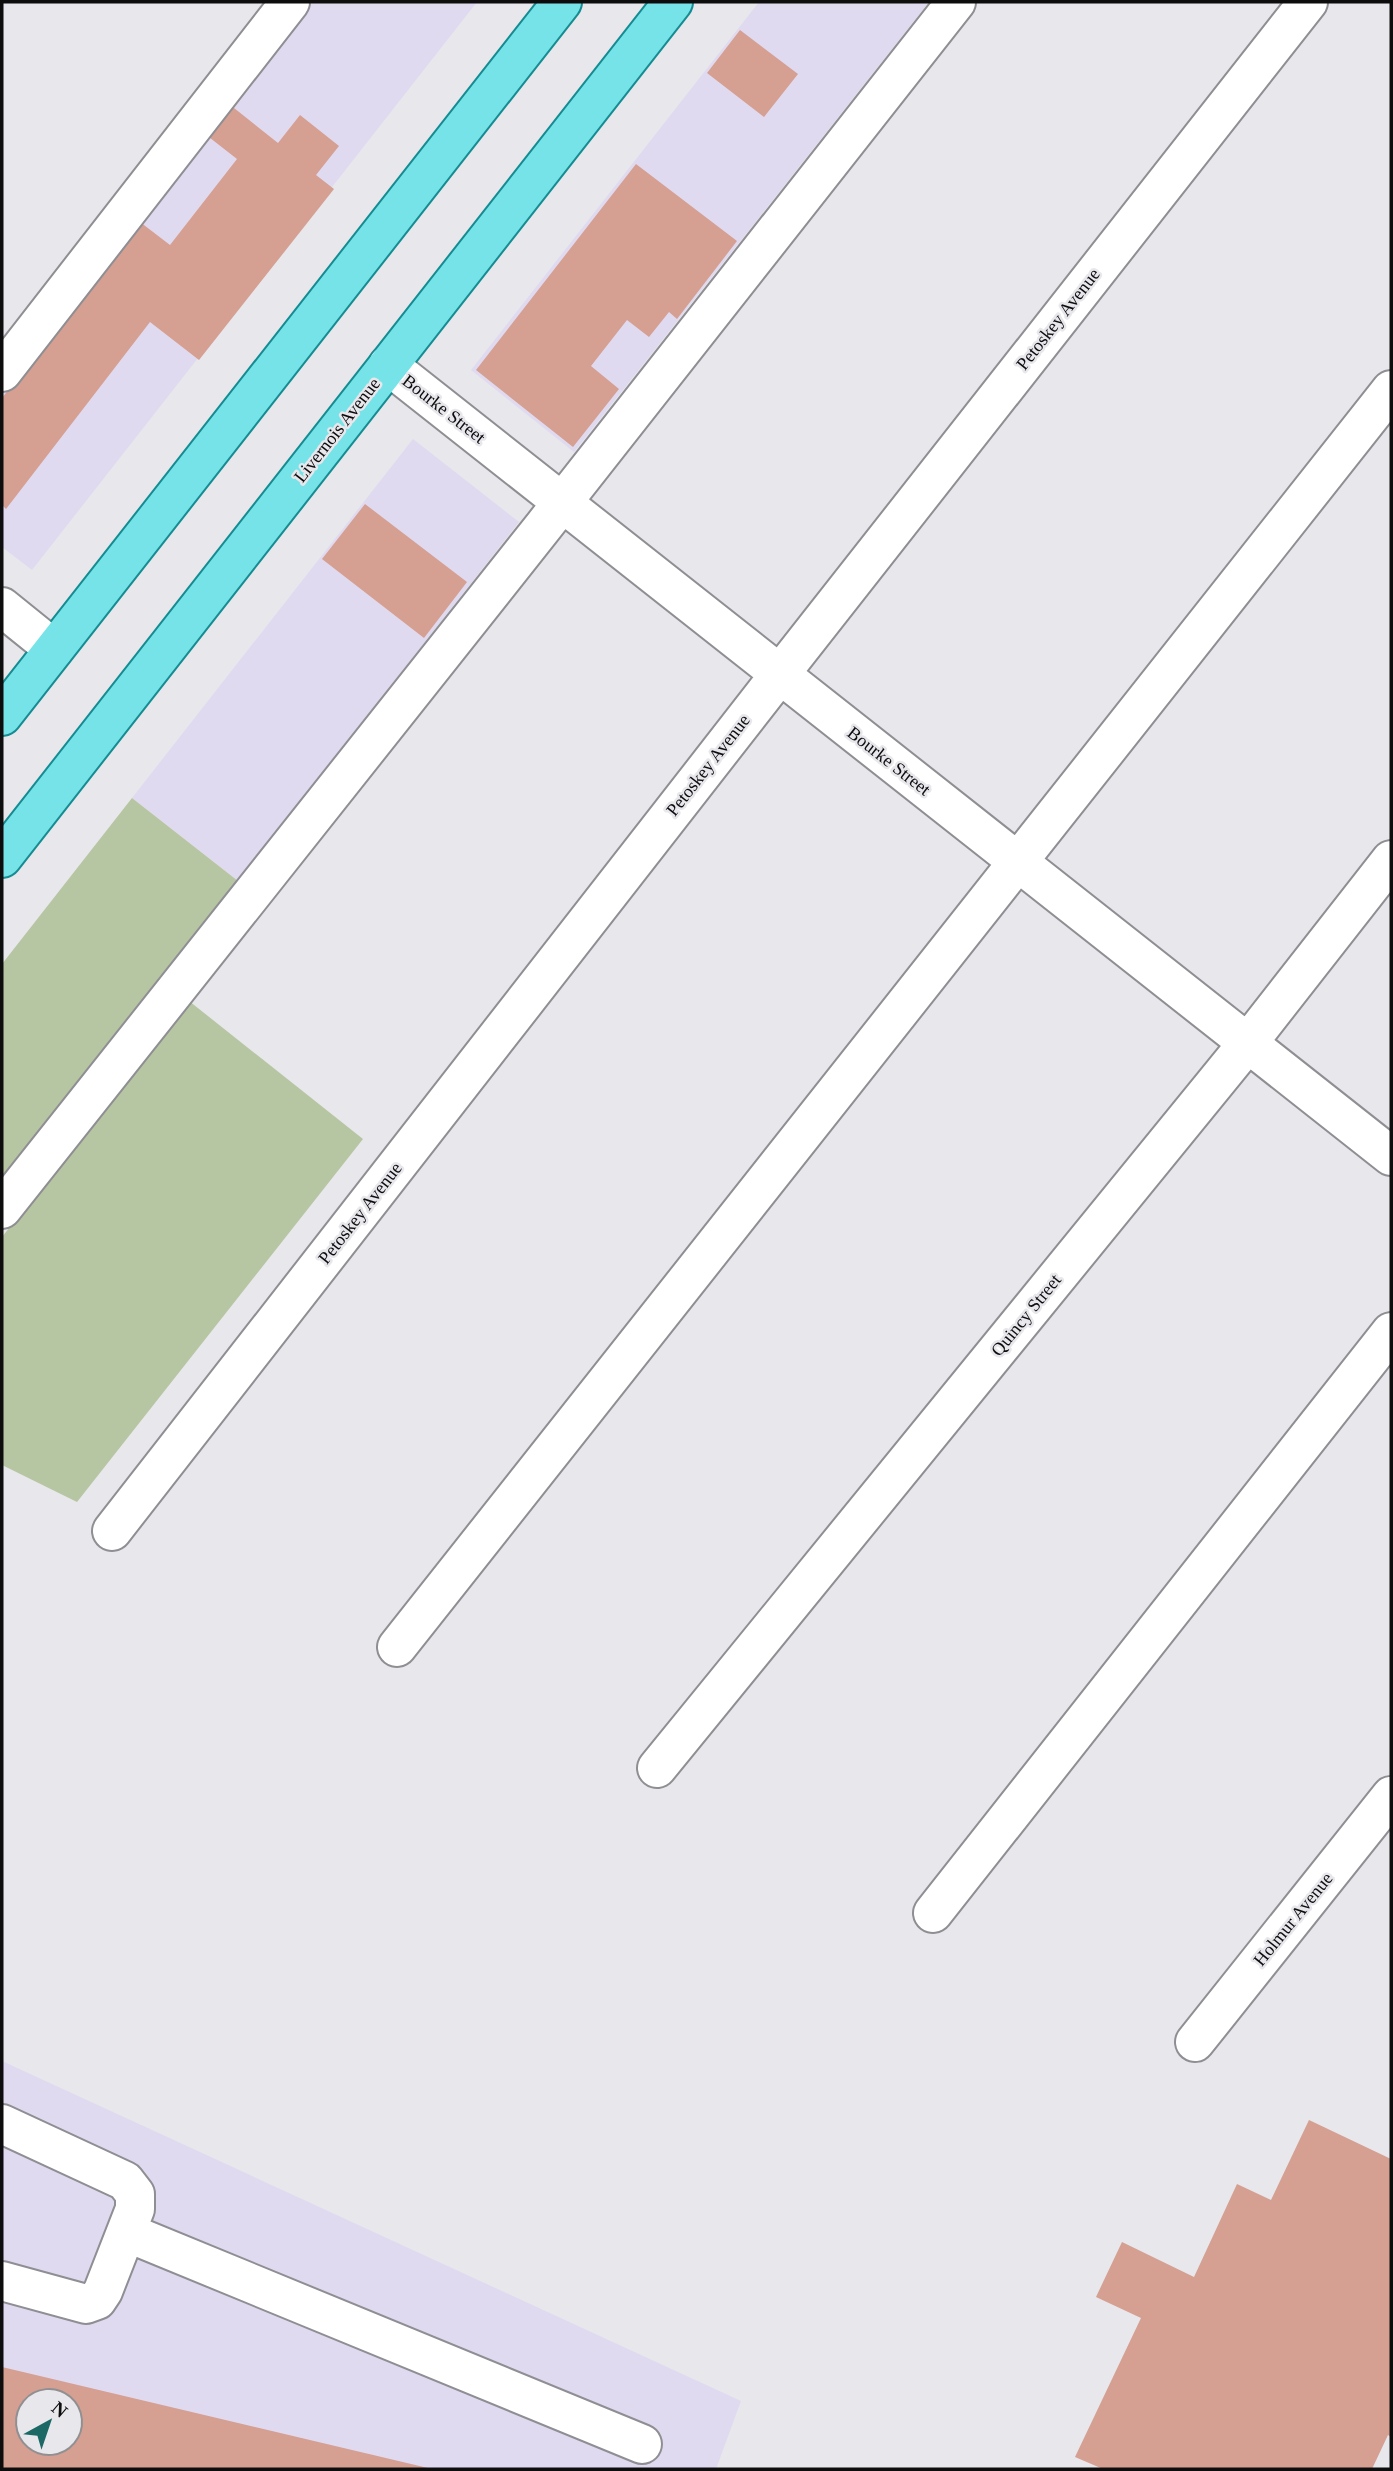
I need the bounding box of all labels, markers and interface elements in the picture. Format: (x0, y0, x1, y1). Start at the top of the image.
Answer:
street label: Petoskey Avenue (1012, 264, 1104, 374)
street label: Bourke Street (399, 370, 489, 448)
street label: Livernois Avenue (290, 374, 384, 486)
street label: Petoskey Avenue (662, 710, 754, 820)
street label: Bourke Street (844, 722, 934, 800)
street label: Petoskey Avenue (314, 1158, 406, 1268)
street label: Quincy Street (987, 1270, 1065, 1360)
street label: Holmur Avenue (1249, 1868, 1337, 1970)
north arrow (14, 2387, 84, 2457)
text: N (48, 2397, 72, 2422)

